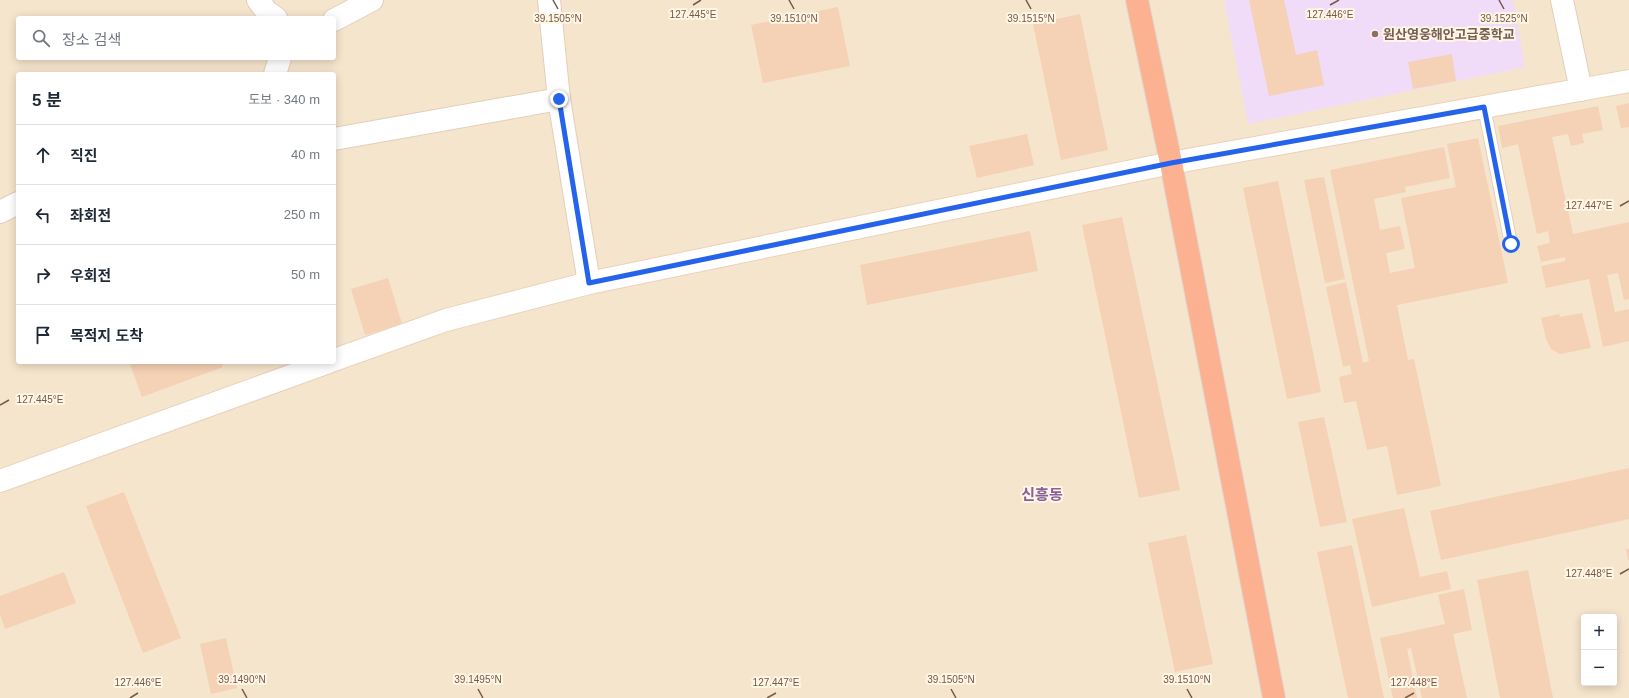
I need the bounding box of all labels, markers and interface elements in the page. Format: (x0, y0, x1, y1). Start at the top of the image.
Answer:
text: 127.445°E (670, 9, 717, 20)
text: 127.446°E (1307, 9, 1354, 20)
text: 39.1505°N (534, 13, 582, 24)
text: 39.1510°N (770, 13, 818, 24)
text: 39.1515°N (1007, 13, 1055, 24)
text: 39.1525°N (1480, 13, 1528, 24)
search box (16, 16, 336, 60)
icon: search (30, 27, 52, 49)
place label: 원산영웅해안고급중학교 (1383, 27, 1515, 42)
marker: 원산영웅해안고급중학교 (1370, 29, 1380, 39)
text: 장소 검색 (62, 31, 121, 48)
route end (550, 90, 568, 108)
text: 5 분 (32, 91, 62, 110)
text: 도보 · 340 m (248, 92, 320, 107)
icon: ahead (32, 144, 54, 166)
text: 직진 (70, 147, 98, 164)
text: 40 m (291, 147, 320, 162)
text: 127.447°E (1566, 200, 1613, 211)
icon: left (32, 204, 54, 226)
text: 좌회전 (70, 207, 111, 224)
text: 250 m (284, 207, 320, 222)
route start (1502, 235, 1520, 253)
icon: right (32, 264, 54, 286)
text: 우회전 (70, 267, 111, 284)
text: 50 m (291, 267, 320, 282)
icon: arrive (32, 324, 54, 346)
text: 목적지 도착 (70, 327, 143, 344)
text: 127.445°E (17, 394, 64, 405)
district label: 신흥동 (1021, 486, 1063, 503)
text: 127.448°E (1566, 568, 1613, 579)
map controls (1581, 614, 1617, 686)
button: + (1581, 614, 1617, 650)
button: − (1581, 650, 1617, 686)
text: 39.1490°N (218, 674, 266, 685)
text: 39.1495°N (454, 674, 502, 685)
text: 39.1505°N (927, 674, 975, 685)
text: 39.1510°N (1163, 674, 1211, 685)
text: 127.446°E (115, 677, 162, 688)
text: 127.447°E (753, 677, 800, 688)
text: 127.448°E (1391, 677, 1438, 688)

